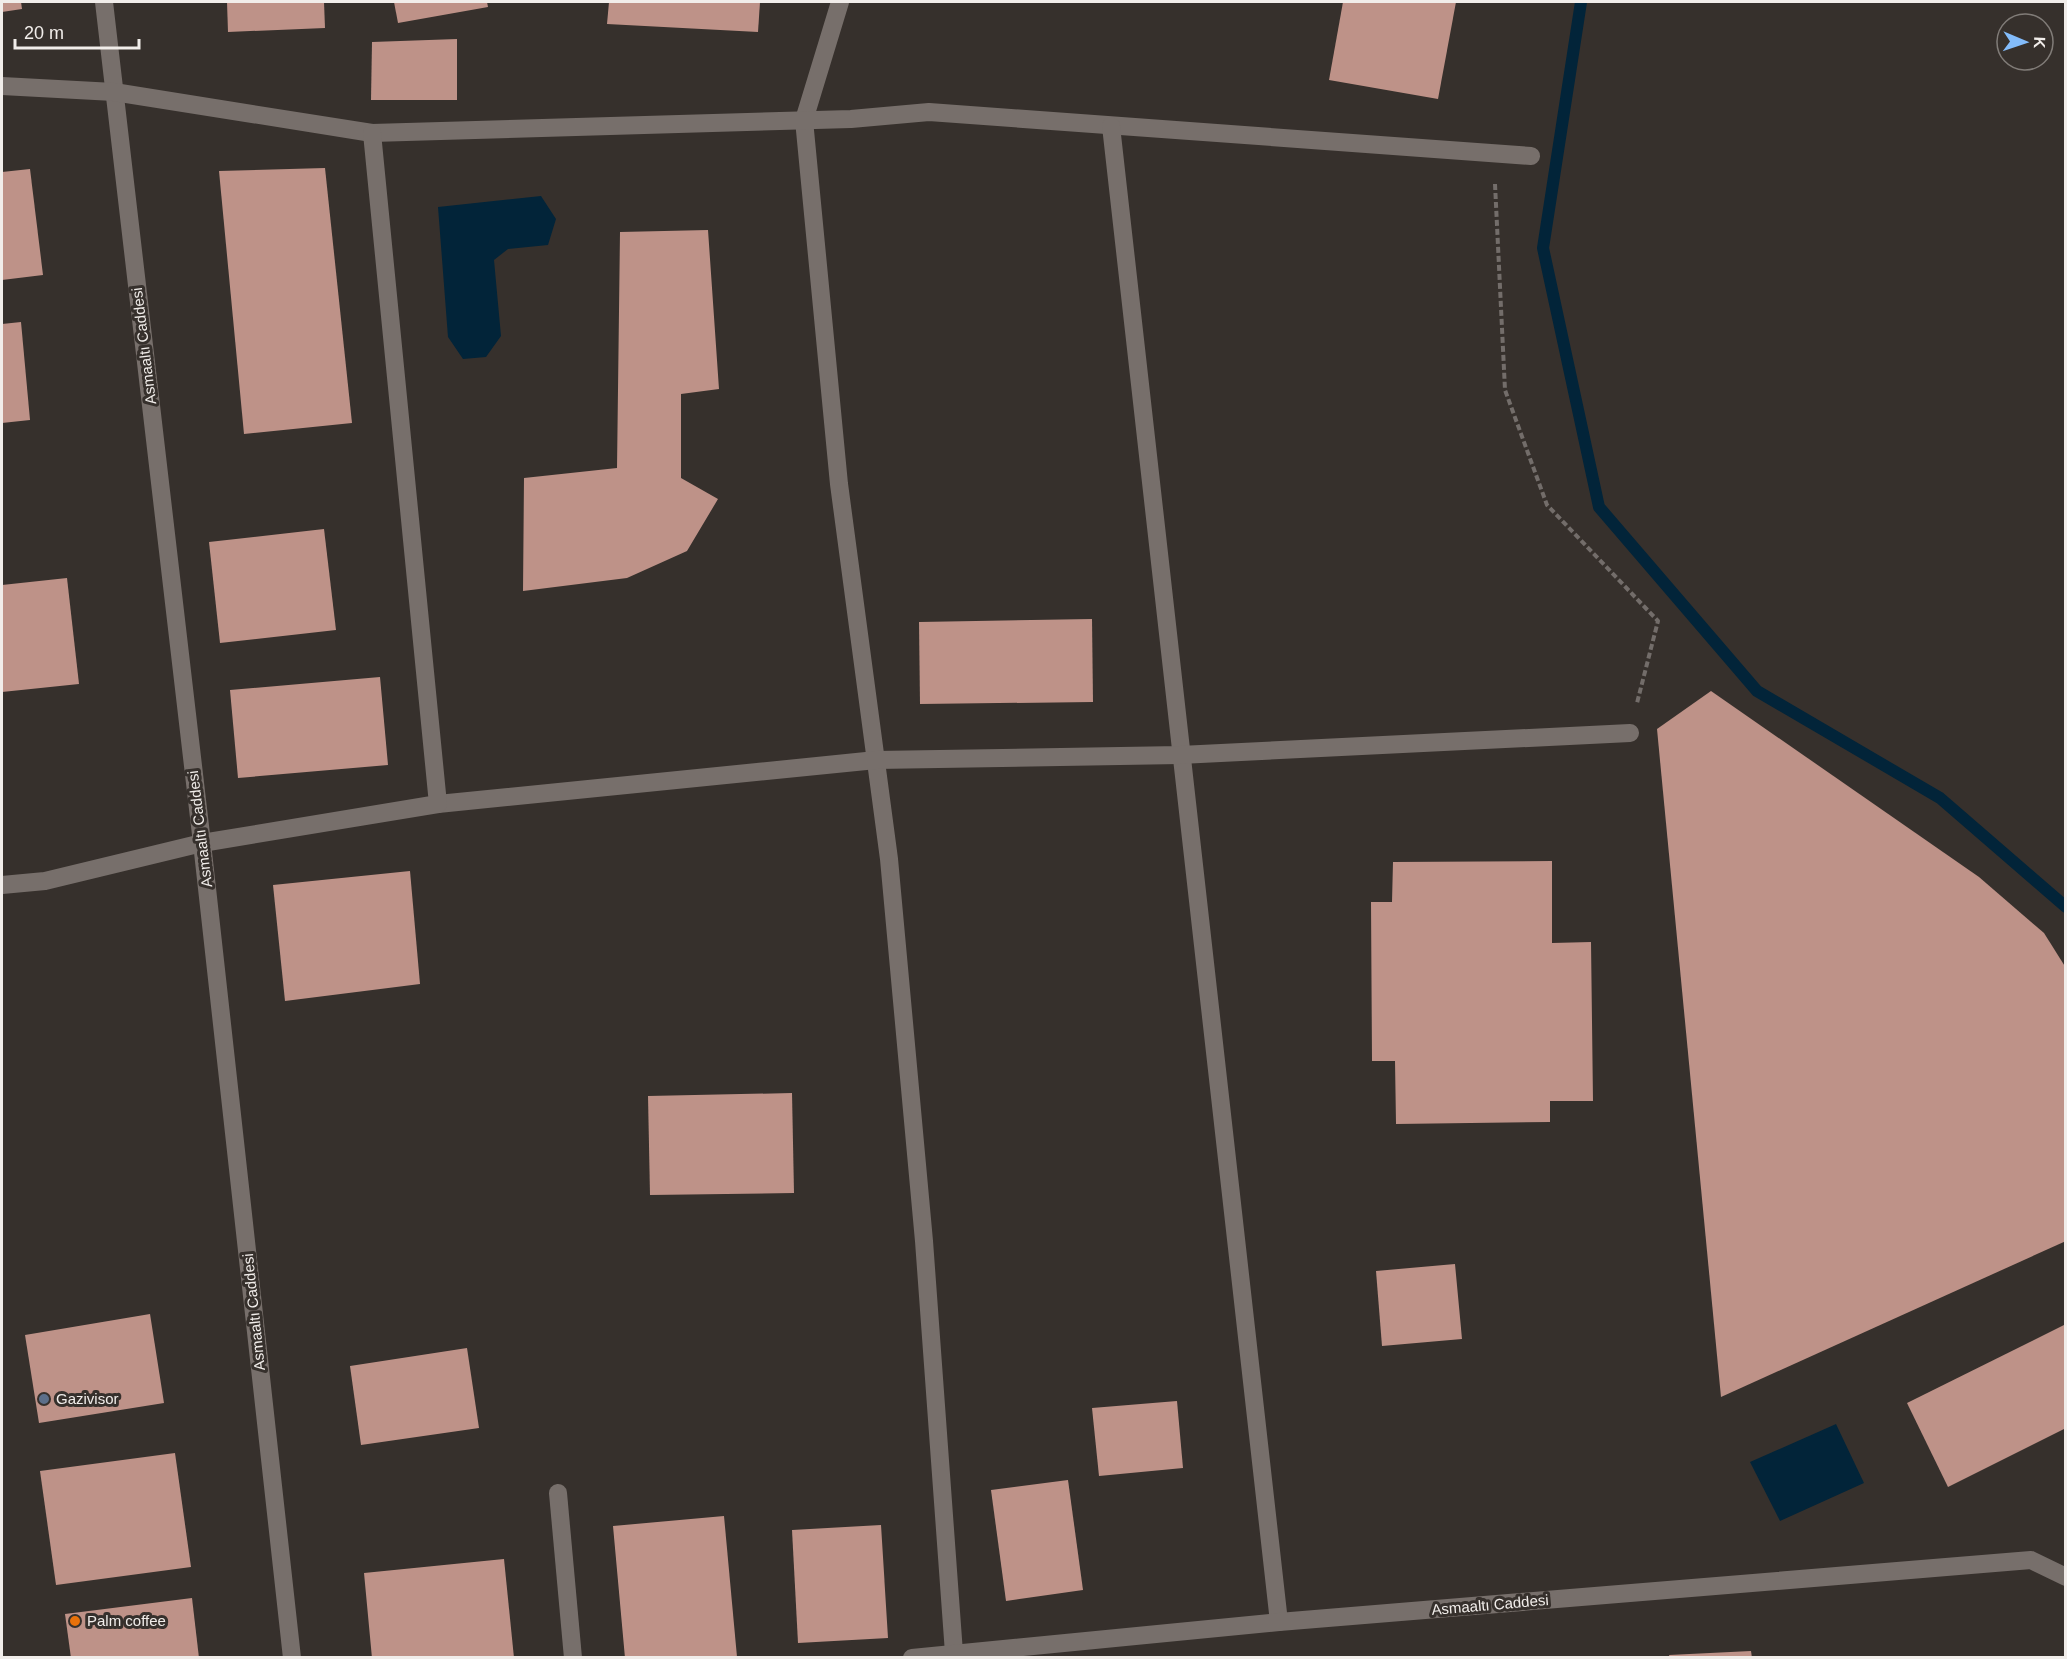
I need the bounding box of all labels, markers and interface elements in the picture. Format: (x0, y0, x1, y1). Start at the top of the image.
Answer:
scale bar (15, 12, 140, 50)
north arrow (1995, 12, 2055, 72)
text: 20 m (24, 23, 64, 43)
text: K (2031, 36, 2048, 49)
street label: Asmaaltı Caddesi (128, 287, 159, 405)
street label: Asmaaltı Caddesi (184, 770, 215, 888)
street label: Asmaaltı Caddesi (239, 1253, 268, 1371)
place label: Gazivisor (56, 1390, 119, 1407)
marker: Gazivisor (37, 1392, 51, 1406)
street label: Asmaaltı Caddesi (1431, 1591, 1549, 1618)
place label: Palm coffee (87, 1612, 166, 1629)
marker: Palm coffee (68, 1614, 82, 1628)

